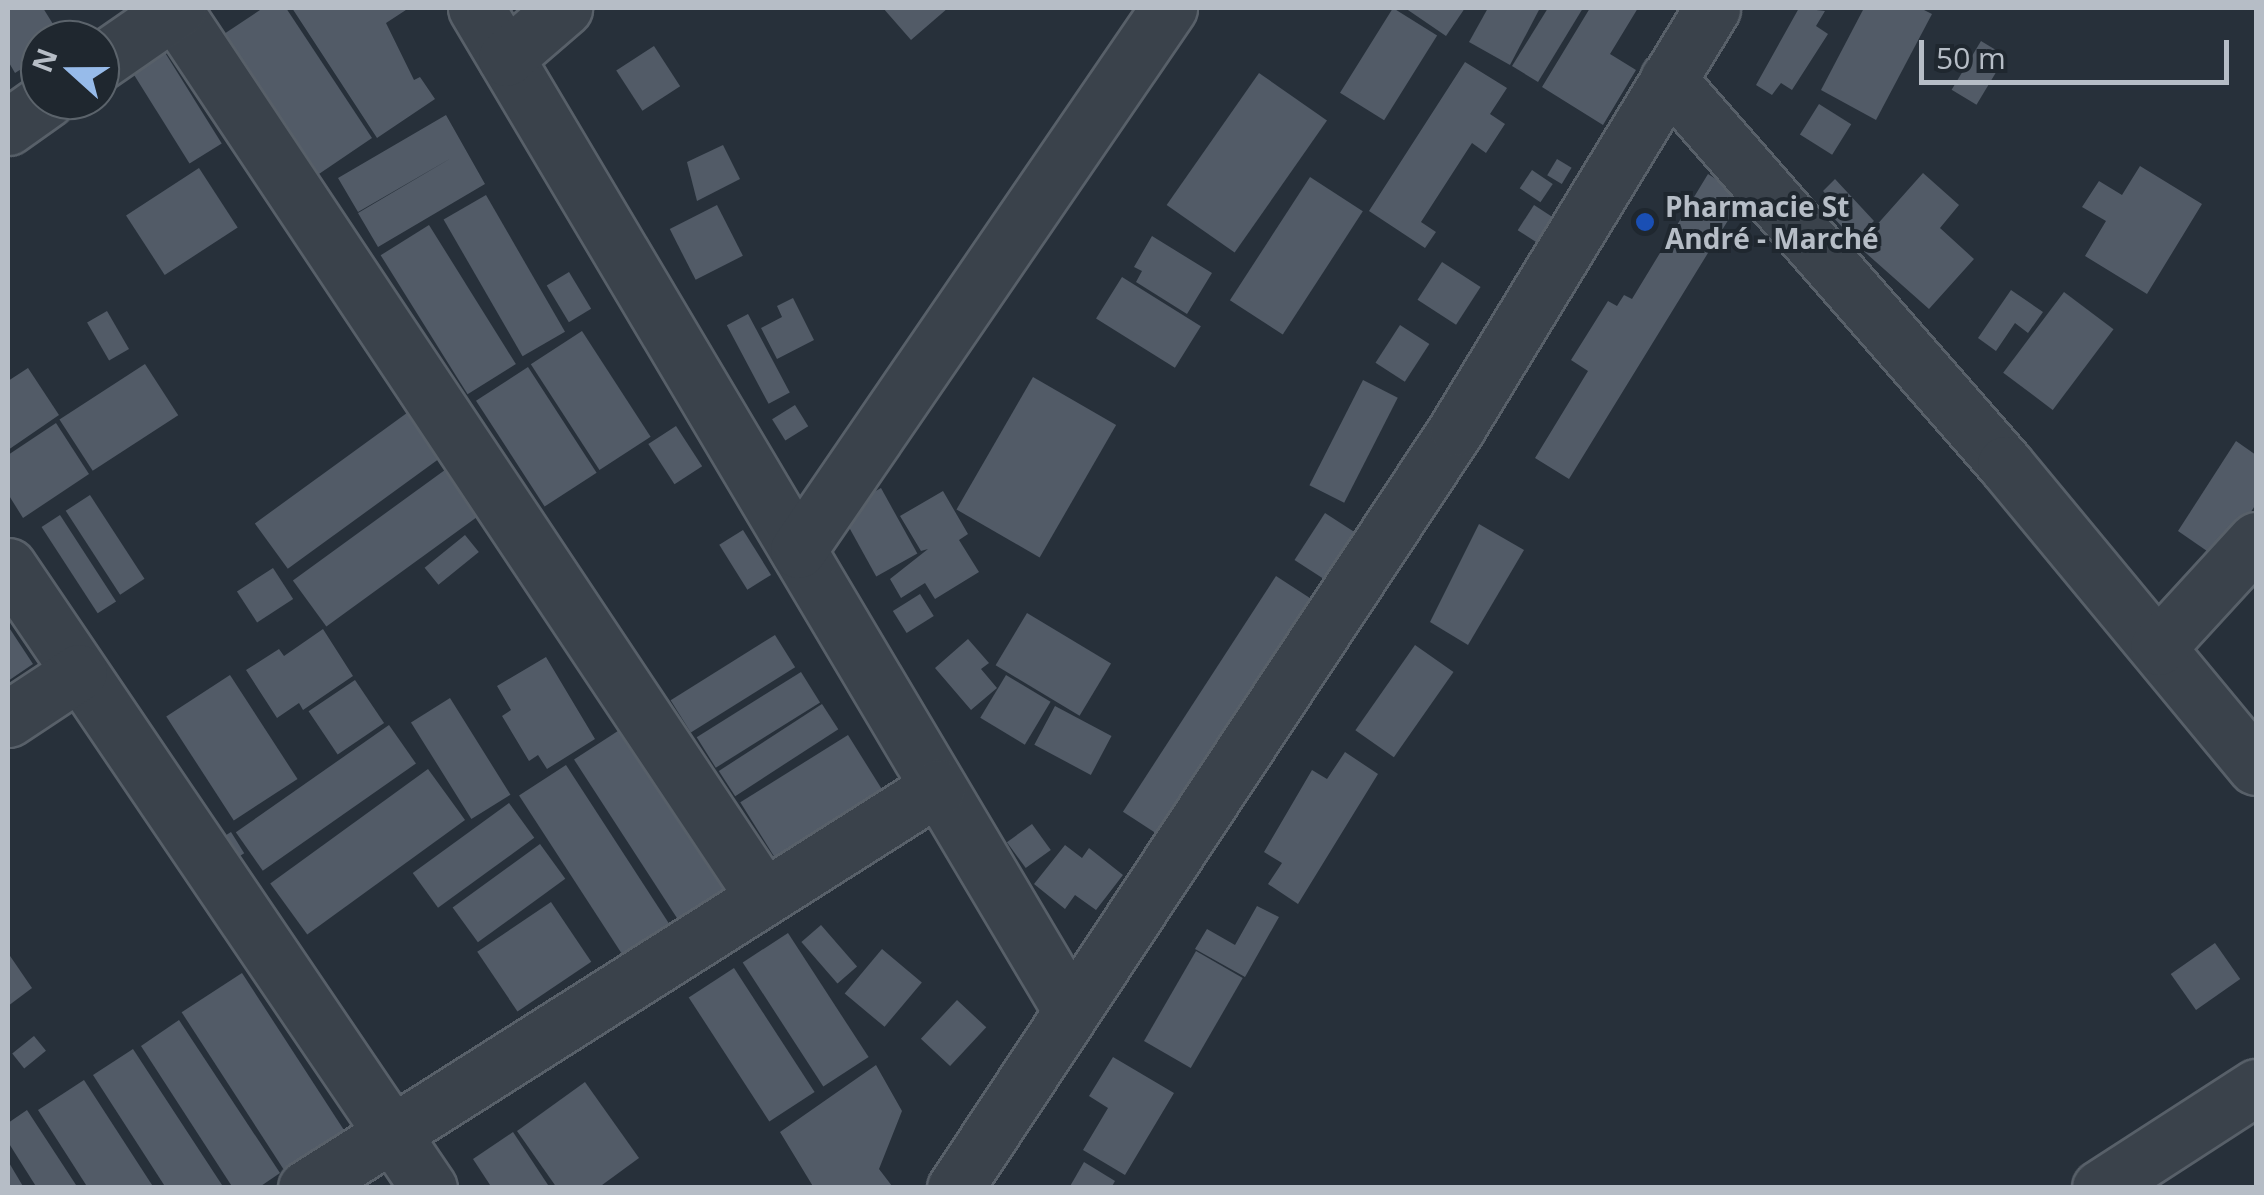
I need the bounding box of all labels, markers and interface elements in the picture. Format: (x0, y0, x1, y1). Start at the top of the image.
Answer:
north arrow (20, 20, 120, 120)
scale bar (1924, 20, 2234, 82)
text: 50 m (1936, 37, 2006, 78)
text: N (22, 43, 66, 77)
place label: Pharmacie St André - Marché (1665, 189, 1879, 255)
marker: Pharmacie St André - Marché (1634, 211, 1656, 233)

